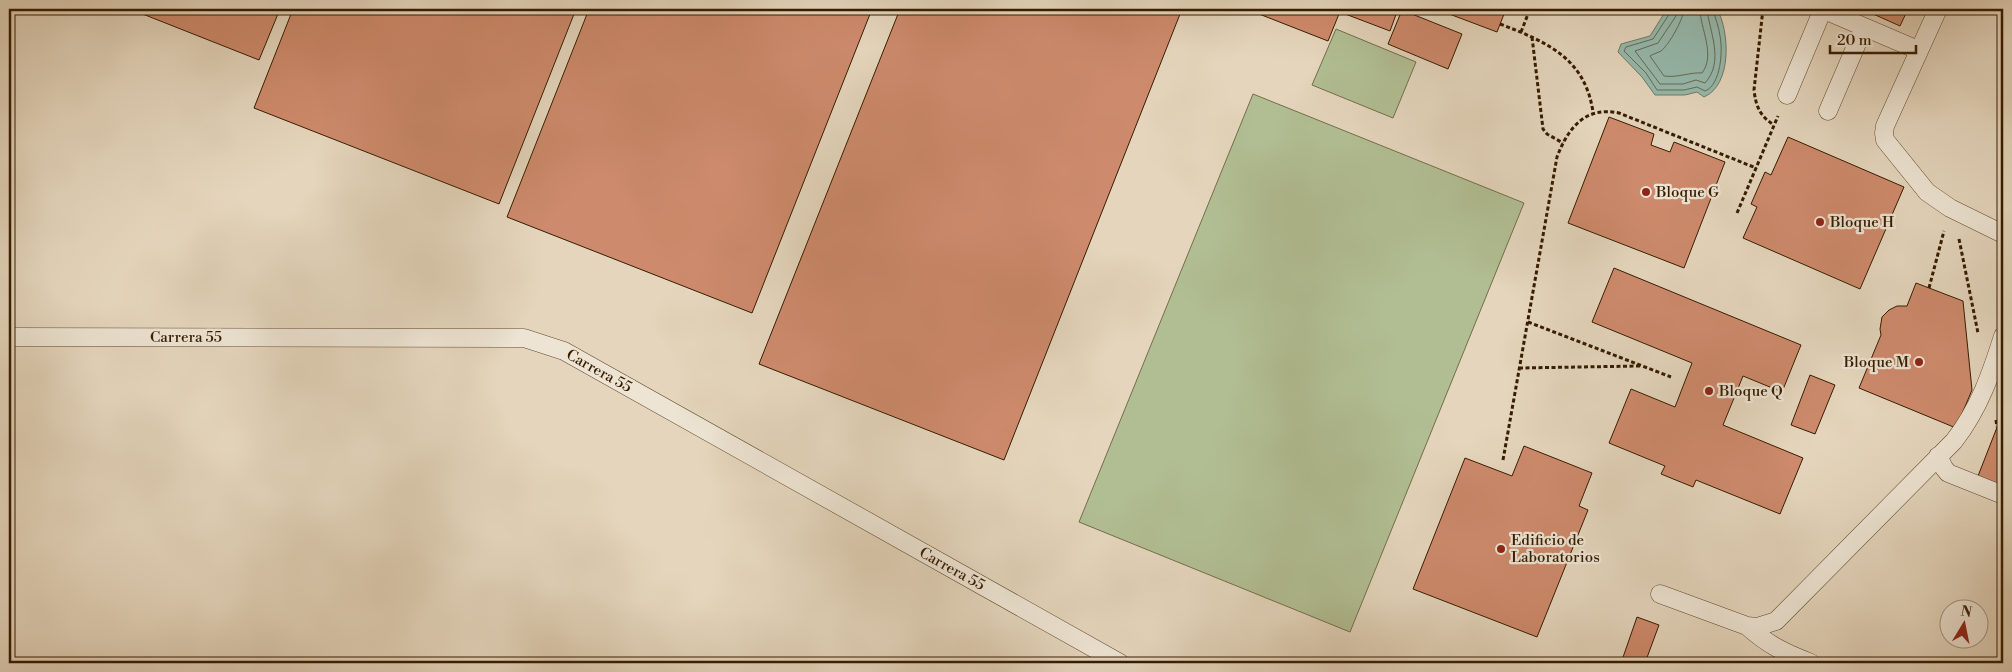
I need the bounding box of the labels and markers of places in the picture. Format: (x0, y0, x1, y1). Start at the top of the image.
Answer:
place label: Bloque G (1655, 183, 1719, 202)
marker: Bloque G (1640, 186, 1652, 198)
place label: Bloque H (1829, 213, 1894, 232)
marker: Bloque H (1814, 216, 1826, 228)
place label: Bloque M (1843, 353, 1910, 372)
marker: Bloque M (1913, 356, 1925, 368)
place label: Bloque Q (1718, 382, 1783, 401)
marker: Bloque Q (1703, 385, 1715, 397)
place label: Edificio de Laboratorios (1511, 531, 1600, 567)
marker: Edificio de Laboratorios (1495, 543, 1507, 555)

